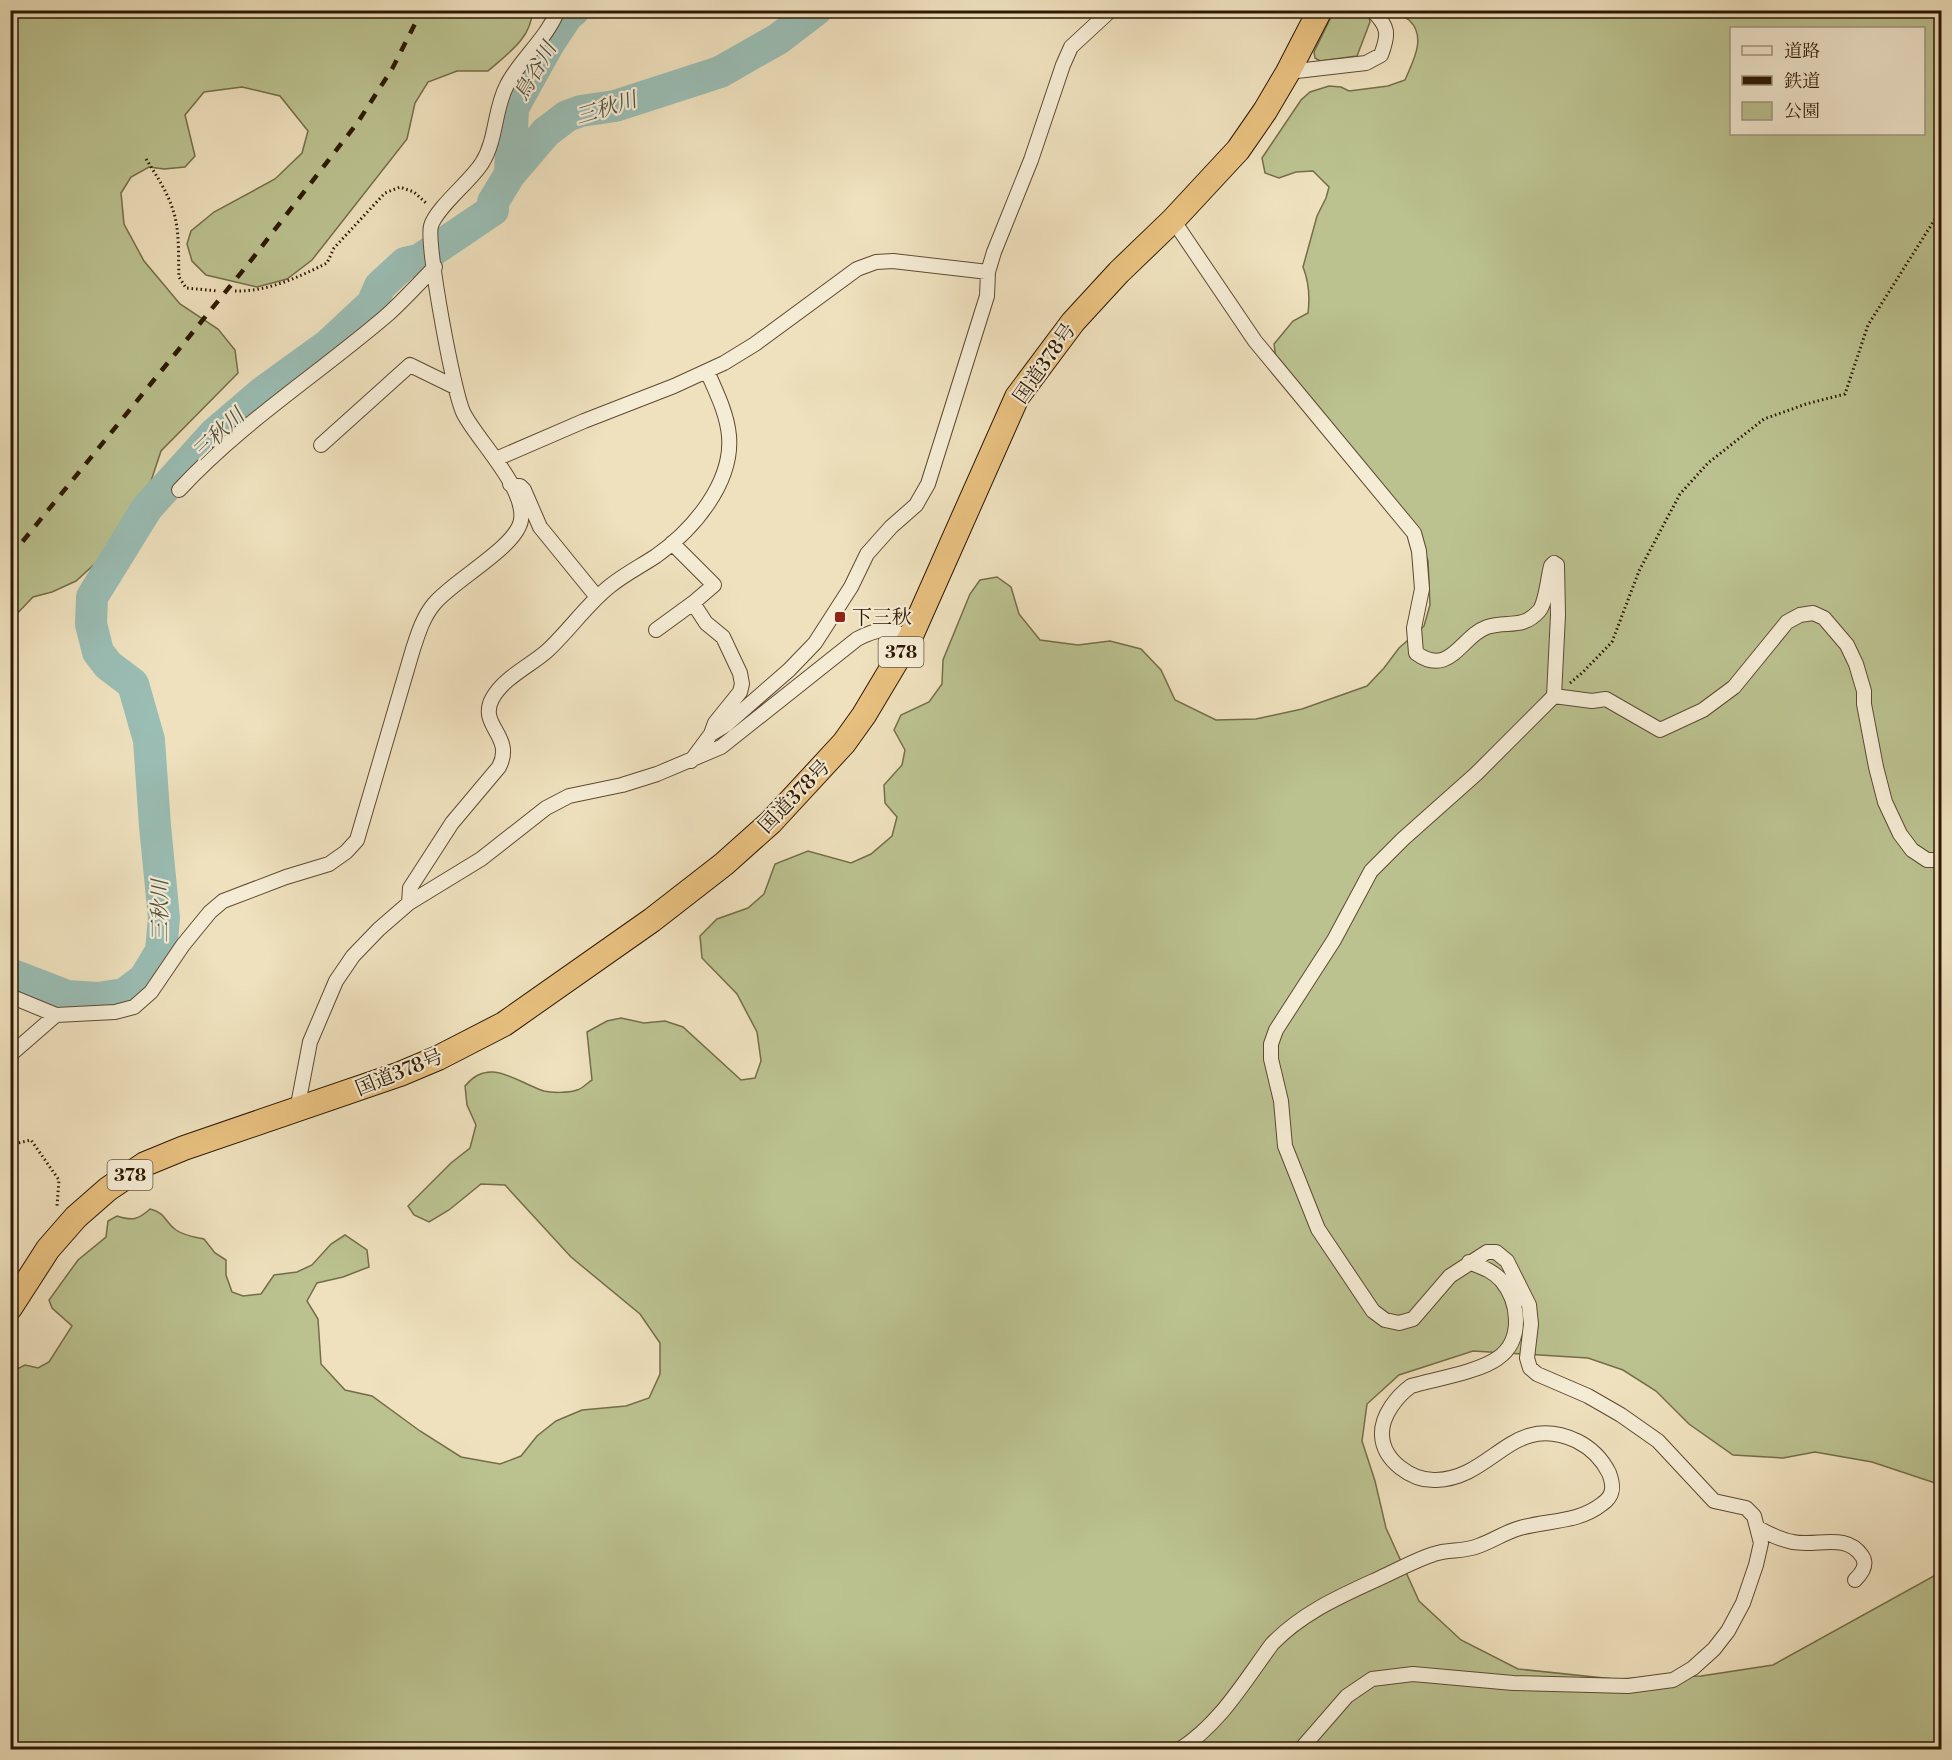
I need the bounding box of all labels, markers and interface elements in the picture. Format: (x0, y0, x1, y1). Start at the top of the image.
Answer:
legend (1730, 27, 1925, 135)
water label: 鳥谷川 (509, 36, 564, 105)
text: 道路 (1784, 40, 1820, 63)
text: 鉄道 (1784, 70, 1820, 93)
water label: 三秋川 (572, 87, 642, 131)
text: 公園 (1784, 100, 1820, 123)
street label: 国道378号 (1008, 319, 1082, 409)
water label: 三秋川 (187, 402, 252, 466)
place label: 下三秋 (852, 606, 912, 631)
marker: 下三秋 (833, 610, 847, 624)
road number: 378 (878, 637, 924, 667)
street label: 国道378号 (754, 755, 836, 839)
water label: 三秋川 (148, 878, 174, 943)
street label: 国道378号 (352, 1044, 447, 1102)
road number: 378 (108, 1160, 152, 1190)

